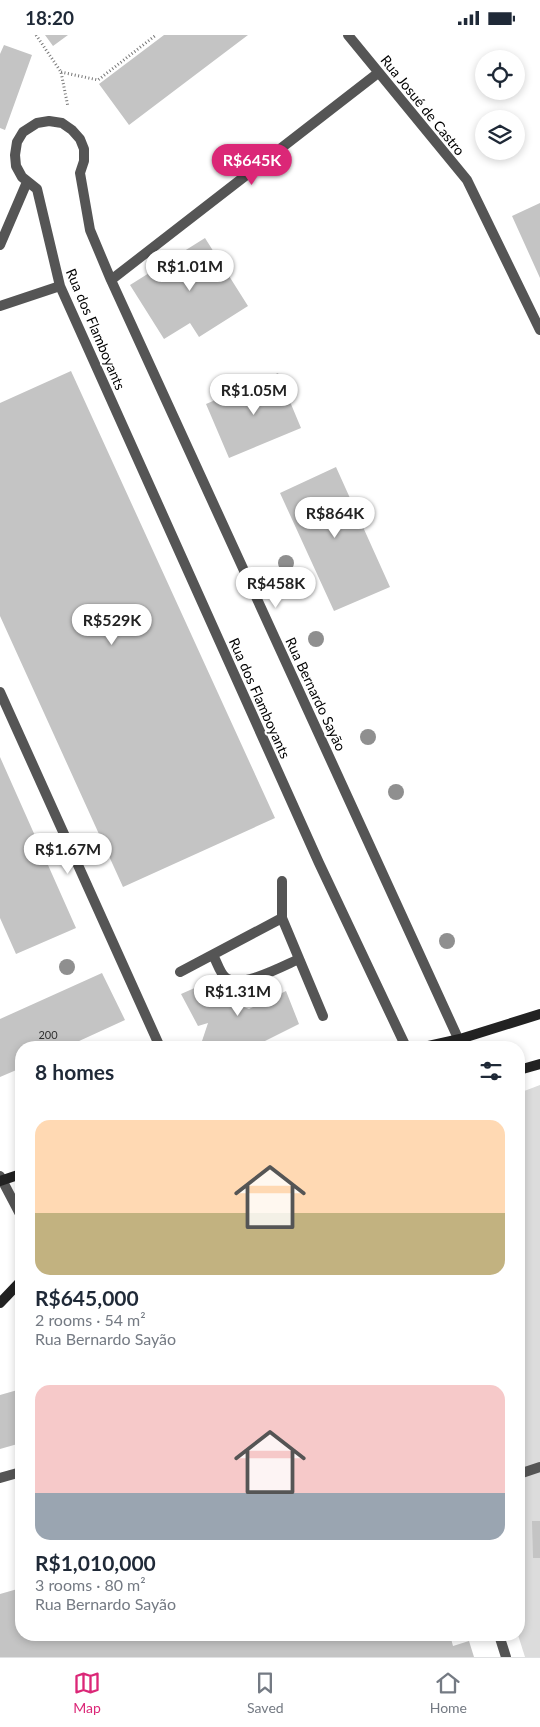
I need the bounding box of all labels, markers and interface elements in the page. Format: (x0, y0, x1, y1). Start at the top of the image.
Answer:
text: 18:20 (25, 6, 74, 29)
map controls (475, 50, 525, 160)
button: locate (475, 50, 525, 100)
street label: Rua Josué de Castro (377, 52, 469, 159)
button: layers (475, 110, 525, 160)
pin: R$645K (211, 143, 293, 186)
text: R$645K (223, 150, 281, 169)
pin: R$1.01M (144, 249, 236, 292)
text: R$1.01M (157, 256, 223, 275)
street label: Rua dos Flamboyants (63, 266, 129, 392)
pin: R$1.05M (208, 373, 300, 416)
text: R$1.05M (221, 380, 287, 399)
pin: R$864K (294, 497, 376, 539)
text: R$864K (306, 503, 364, 522)
pin: R$458K (235, 567, 317, 609)
text: R$458K (247, 573, 305, 592)
pin: R$529K (71, 603, 153, 646)
text: R$529K (83, 610, 141, 629)
street label: Rua Bernardo Sayão (282, 634, 350, 754)
street label: Rua dos Flamboyants (226, 635, 294, 761)
pin: R$1.67M (22, 833, 114, 875)
text: R$1.67M (35, 839, 101, 858)
pin: R$1.31M (192, 975, 284, 1017)
text: R$1.31M (205, 981, 271, 1000)
house number: 200 (38, 1028, 58, 1041)
icon: filters (477, 1057, 505, 1085)
text: 8 homes (35, 1059, 114, 1084)
icon: home (225, 1152, 315, 1242)
text: R$645,000 (35, 1285, 139, 1310)
text: 2 rooms · 54 m² (35, 1310, 146, 1329)
text: Rua Bernardo Sayão (35, 1329, 176, 1348)
icon: home (225, 1417, 315, 1507)
text: R$1,010,000 (35, 1550, 156, 1575)
text: 3 rooms · 80 m² (35, 1575, 146, 1594)
text: Rua Bernardo Sayão (35, 1594, 176, 1613)
tab: Map (73, 1669, 101, 1716)
tab: Saved (247, 1669, 284, 1716)
tab: Home (430, 1669, 467, 1716)

